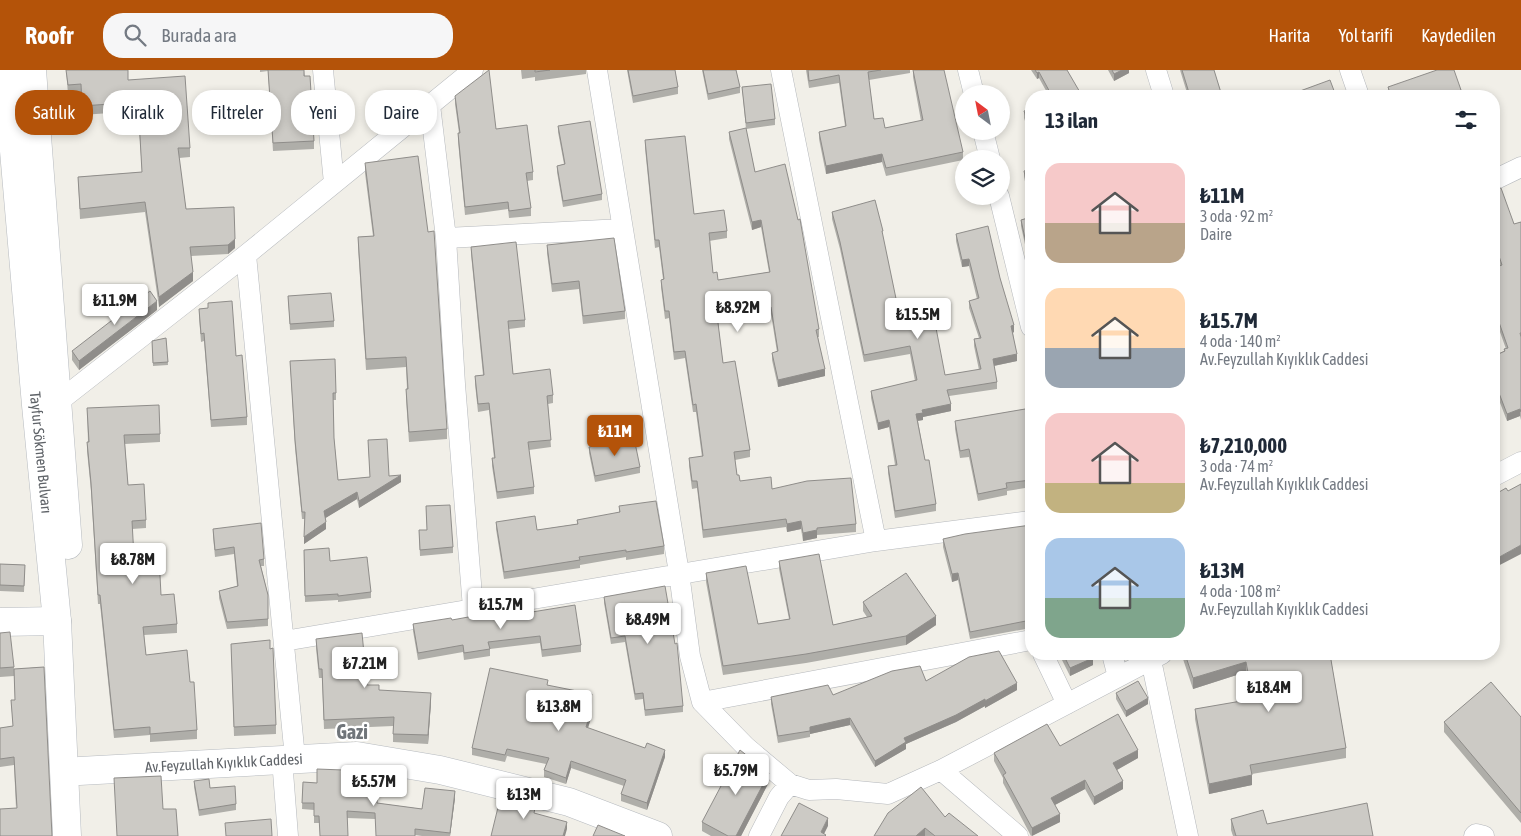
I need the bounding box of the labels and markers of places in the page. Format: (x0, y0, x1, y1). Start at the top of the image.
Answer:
pin: ₺11.9M (74, 284, 156, 326)
pin: ₺8.92M (697, 290, 779, 333)
pin: ₺15.5M (877, 298, 959, 340)
pin: ₺11M (585, 414, 645, 457)
pin: ₺8.78M (92, 542, 174, 585)
pin: ₺15.7M (460, 588, 542, 630)
pin: ₺8.49M (607, 602, 689, 645)
pin: ₺7.21M (324, 646, 406, 689)
pin: ₺18.4M (1228, 670, 1310, 713)
pin: ₺13.8M (518, 690, 600, 732)
pin: ₺5.79M (695, 754, 777, 796)
pin: ₺5.57M (333, 764, 415, 807)
pin: ₺13M (494, 778, 554, 820)

